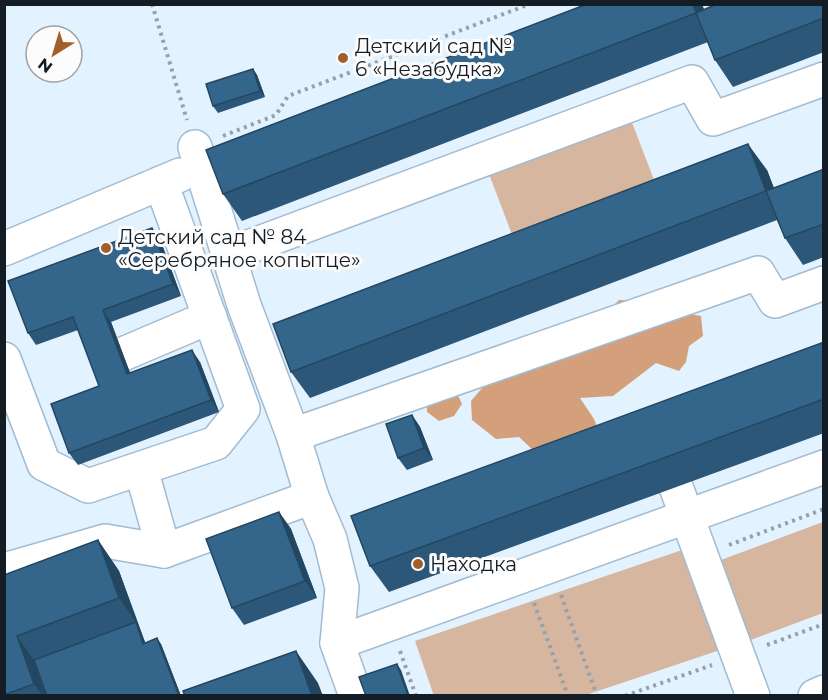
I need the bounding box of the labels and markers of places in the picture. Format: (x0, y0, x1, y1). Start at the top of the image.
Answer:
place label: Детский сад № 6 «Незабудка» (355, 34, 512, 81)
marker: Детский сад № 6 «Незабудка» (336, 51, 350, 65)
place label: Детский сад № 84 «Серебряное копытце» (118, 225, 361, 272)
marker: Детский сад № 84 «Серебряное копытце» (99, 241, 113, 255)
place label: Находка (430, 552, 517, 576)
marker: Находка (411, 557, 425, 571)

